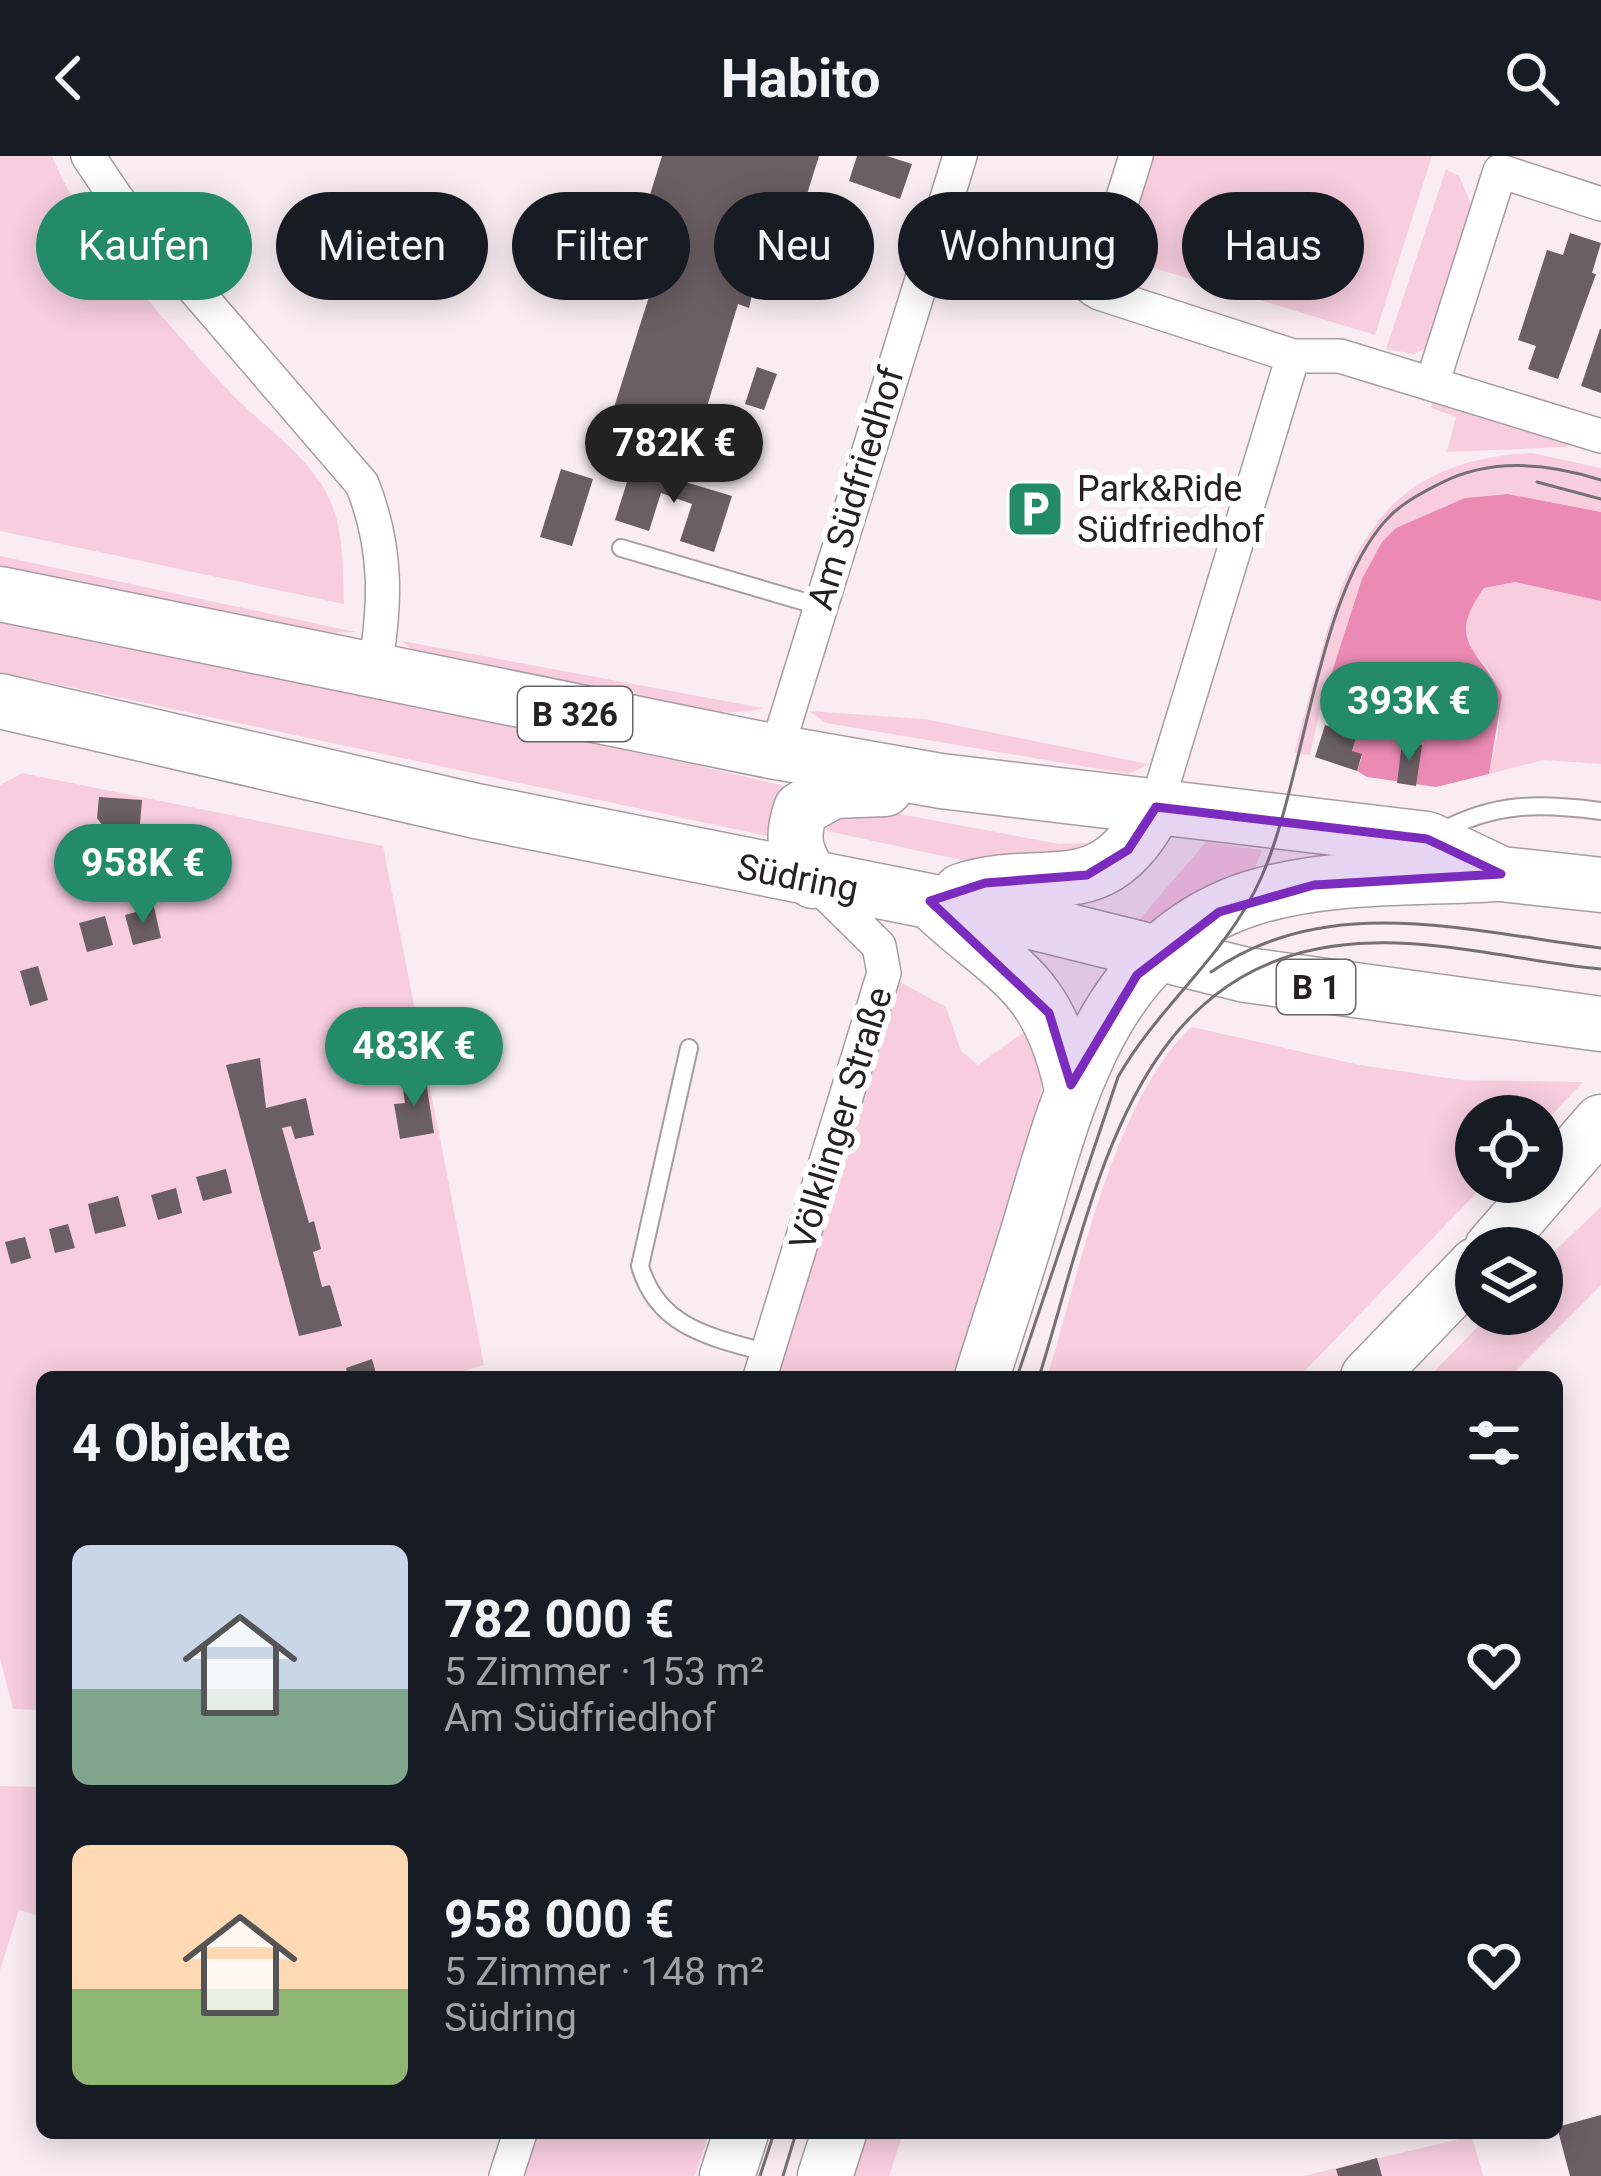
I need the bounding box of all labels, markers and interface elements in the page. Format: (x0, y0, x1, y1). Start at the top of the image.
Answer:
icon: back (36, 45, 102, 111)
icon: search (1499, 45, 1565, 111)
text: Habito (721, 47, 880, 110)
chip: Kaufen (36, 192, 252, 300)
chip: Mieten (276, 192, 488, 300)
chip: Filter (512, 192, 690, 300)
chip: Neu (714, 192, 874, 300)
chip: Wohnung (898, 192, 1158, 300)
chip: Haus (1182, 192, 1364, 300)
street label: Am Südfriedhof (799, 362, 913, 615)
pin: 782K € (576, 404, 772, 506)
text: 782K € (612, 420, 736, 466)
place label: Park&Ride Südfriedhof (1077, 468, 1265, 551)
parking icon: Park&Ride Südfriedhof (1004, 478, 1066, 540)
pin: 393K € (1311, 662, 1507, 764)
text: 393K € (1347, 678, 1471, 724)
road number: B 326 (518, 687, 632, 741)
pin: 958K € (45, 824, 241, 926)
text: 958K € (81, 840, 205, 886)
street label: Südring (734, 846, 862, 910)
road number: B 1 (1277, 960, 1355, 1014)
street label: Völklinger Straße (781, 982, 901, 1255)
pin: 483K € (316, 1007, 512, 1109)
text: 483K € (352, 1023, 476, 1069)
map controls (1455, 1095, 1563, 1335)
button: locate (1455, 1095, 1563, 1203)
button: layers (1455, 1227, 1563, 1335)
icon: filters (1461, 1410, 1527, 1476)
text: 4 Objekte (72, 1414, 291, 1473)
text: 782 000 € (444, 1590, 674, 1649)
icon: home (168, 1593, 312, 1737)
icon: heart (1461, 1632, 1527, 1698)
text: 5 Zimmer · 153 m² (444, 1649, 764, 1695)
text: Am Südfriedhof (444, 1695, 716, 1741)
text: 958 000 € (444, 1890, 674, 1949)
icon: home (168, 1893, 312, 2037)
icon: heart (1461, 1932, 1527, 1998)
text: 5 Zimmer · 148 m² (444, 1949, 764, 1995)
text: Südring (444, 1995, 577, 2041)

